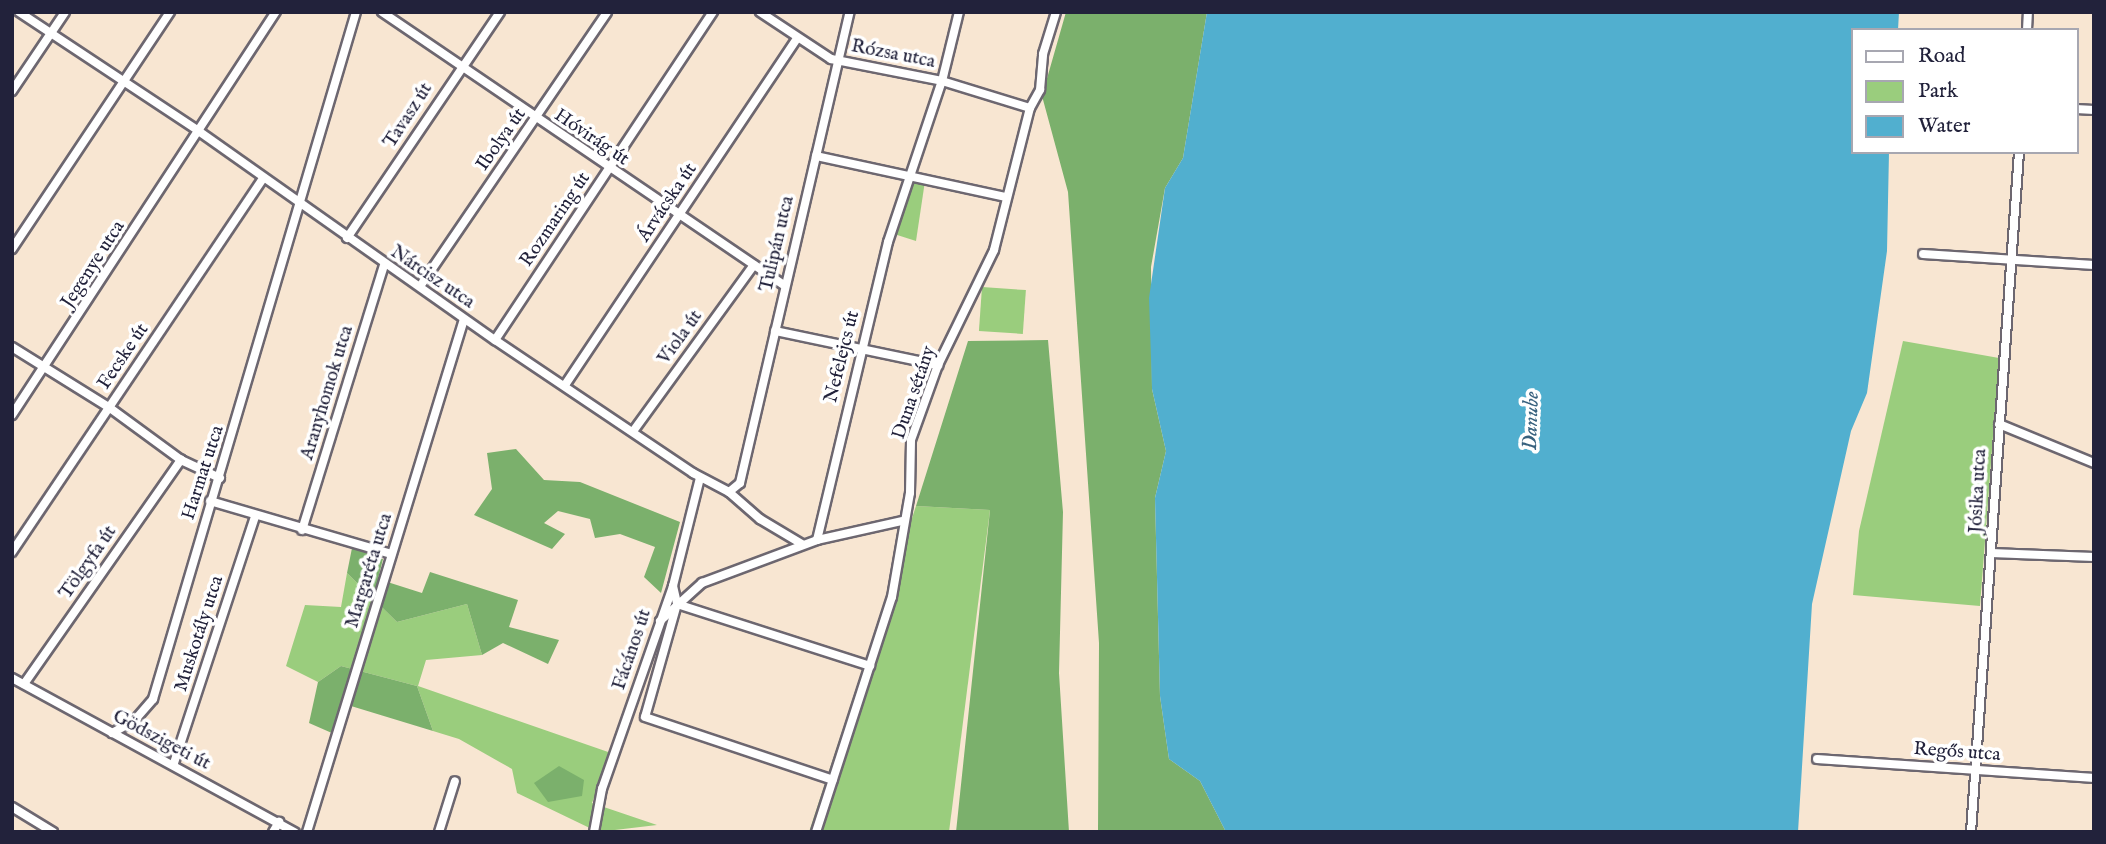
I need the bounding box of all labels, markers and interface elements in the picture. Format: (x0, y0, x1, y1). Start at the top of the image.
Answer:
legend (1850, 28, 2078, 154)
street label: Rózsa utca (849, 36, 937, 74)
text: Road (1918, 43, 1965, 70)
text: Park (1918, 78, 1958, 105)
street label: Tavasz út (380, 79, 438, 153)
street label: Ibolya út (472, 104, 532, 176)
street label: Hóvirág út (549, 105, 633, 171)
text: Water (1918, 113, 1970, 140)
street label: Árvácska út (633, 159, 703, 247)
street label: Rozmaring út (516, 168, 596, 272)
street label: Tulipán utca (756, 194, 800, 294)
street label: Jegenye utca (57, 217, 131, 313)
street label: Nárcisz utca (386, 242, 478, 314)
street label: Viola út (654, 306, 708, 370)
street label: Nefelejcs út (821, 309, 865, 405)
street label: Fecske út (94, 320, 154, 394)
street label: Aranyhomok utca (297, 323, 359, 463)
street label: Duna sétány (888, 343, 942, 443)
water label: Danube (1518, 391, 1546, 451)
street label: Harmat utca (178, 423, 230, 523)
street label: Jósika utca (1965, 448, 1993, 534)
street label: Margaréta utca (342, 511, 398, 631)
street label: Tölgyfa út (55, 522, 123, 604)
street label: Muskotály utca (171, 573, 229, 695)
street label: Fácános út (609, 607, 657, 693)
street label: Gödszigeti út (108, 706, 214, 776)
street label: Regős utca (1913, 739, 2001, 767)

